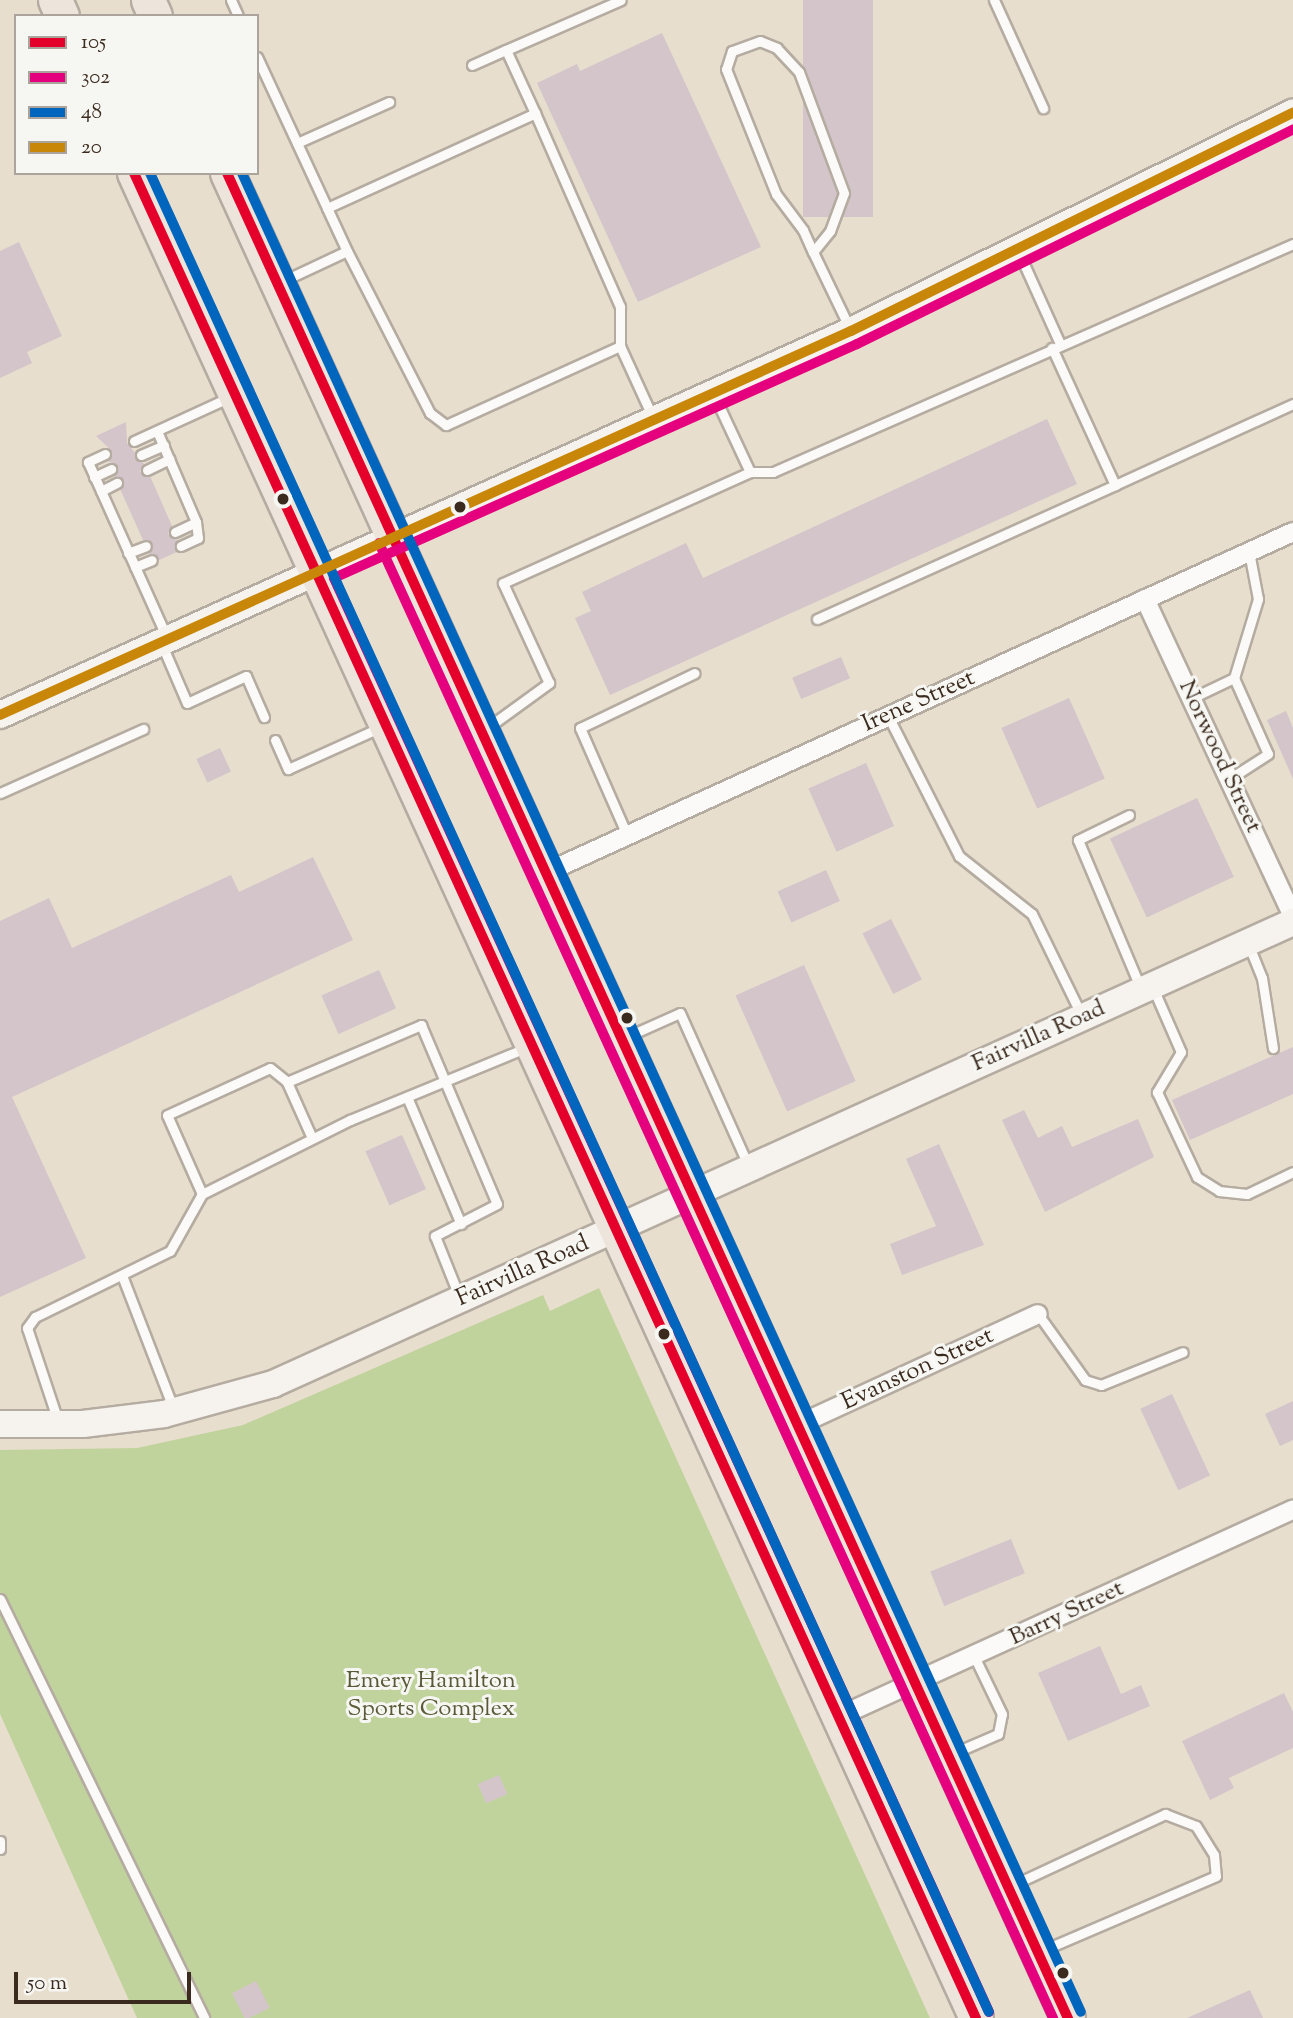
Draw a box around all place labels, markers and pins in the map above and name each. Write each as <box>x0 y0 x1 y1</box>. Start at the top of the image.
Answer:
unlabelled marker <box>276 492 290 506</box>
unlabelled marker <box>453 500 467 514</box>
unlabelled marker <box>620 1011 634 1025</box>
unlabelled marker <box>657 1327 671 1341</box>
unlabelled marker <box>1056 1966 1070 1980</box>

